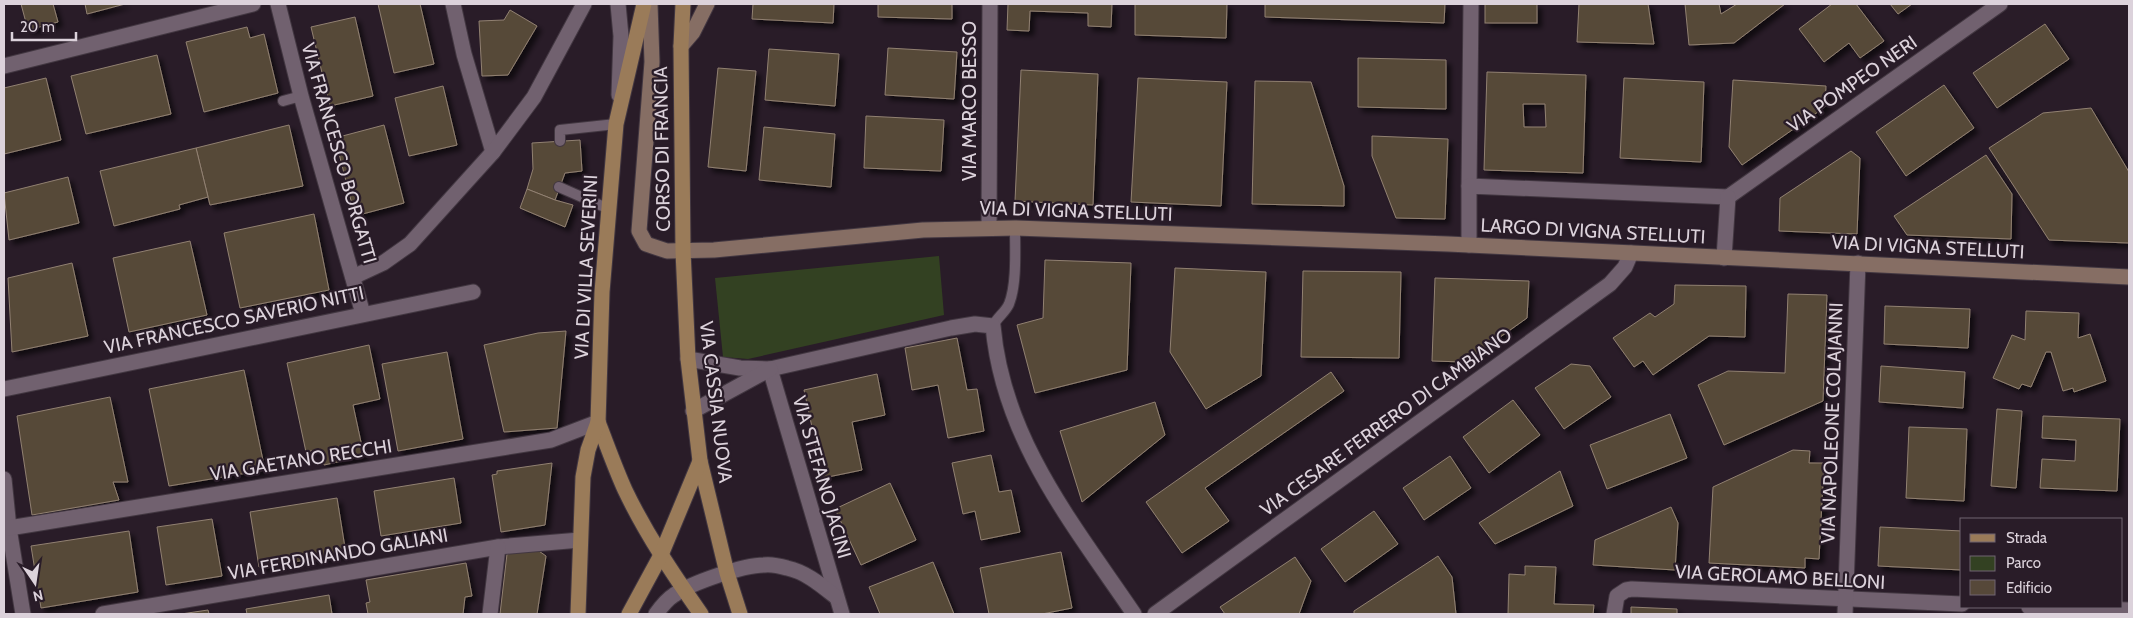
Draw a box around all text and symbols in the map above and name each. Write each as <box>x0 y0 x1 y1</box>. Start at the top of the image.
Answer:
scale bar <box>12 10 76 42</box>
text: 20 m <box>20 18 55 36</box>
street label: VIA MARCO BESSO <box>958 21 981 181</box>
street label: VIA POMPEO NERI <box>1783 31 1921 137</box>
street label: VIA FRANCESCO BORGATTI <box>296 40 382 266</box>
street label: CORSO DI FRANCIA <box>649 66 675 232</box>
street label: VIA DI VILLA SEVERINI <box>570 174 602 360</box>
street label: VIA DI VIGNA STELLUTI <box>979 196 1173 226</box>
street label: LARGO DI VIGNA STELLUTI <box>1480 214 1706 248</box>
street label: VIA DI VIGNA STELLUTI <box>1831 230 2025 264</box>
street label: VIA FRANCESCO SAVERIO NITTI <box>102 281 366 359</box>
street label: VIA NAPOLEONE COLAJANNI <box>1816 302 1848 544</box>
street label: VIA CASSIA NUOVA <box>695 320 737 484</box>
street label: VIA CESARE FERRERO DI CAMBIANO <box>1256 323 1516 521</box>
street label: VIA STEFANO JACINI <box>788 393 856 561</box>
street label: VIA GAETANO RECCHI <box>208 434 394 486</box>
legend <box>1960 518 2123 608</box>
street label: VIA FERDINANDO GALIANI <box>226 523 450 585</box>
text: Strada <box>2006 529 2048 547</box>
text: Parco <box>2006 554 2041 572</box>
north arrow <box>10 558 60 608</box>
street label: VIA GEROLAMO BELLONI <box>1674 560 1886 594</box>
text: Edificio <box>2006 579 2052 597</box>
text: N <box>31 586 45 606</box>

